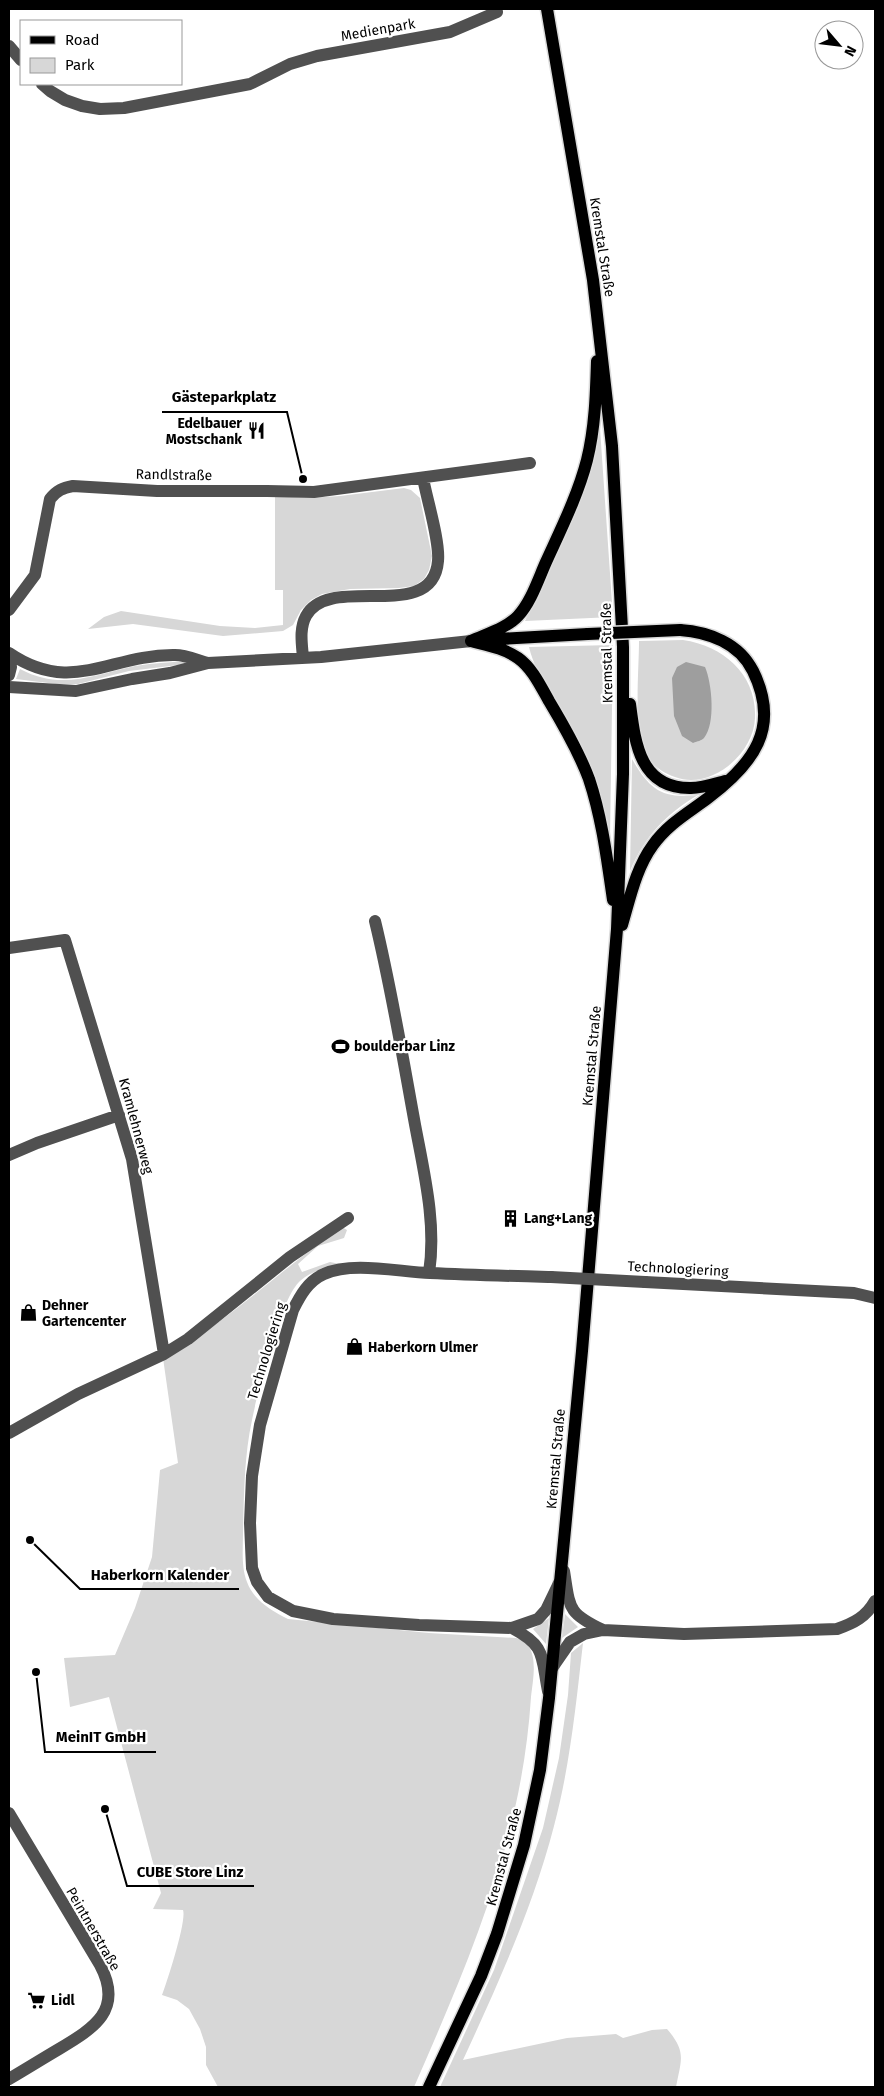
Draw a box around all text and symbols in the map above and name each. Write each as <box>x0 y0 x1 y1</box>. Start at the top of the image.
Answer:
street label: Medienpark <box>340 15 417 45</box>
legend <box>20 20 182 85</box>
north arrow <box>814 20 864 70</box>
text: Road <box>65 31 100 49</box>
text: N <box>840 43 860 59</box>
text: Park <box>65 56 95 74</box>
street label: Kremstal Straße <box>586 196 618 298</box>
callout: Gästeparkplatz <box>162 382 287 412</box>
text: Gästeparkplatz <box>172 388 276 406</box>
place label: Edelbauer Mostschank <box>166 415 242 448</box>
restaurant icon: Edelbauer Mostschank <box>246 421 266 441</box>
street label: Randlstraße <box>136 466 212 484</box>
street label: Kremstal Straße <box>598 602 616 704</box>
street label: Kremstal Straße <box>579 1005 605 1107</box>
sports icon: boulderbar Linz <box>330 1036 350 1056</box>
place label: boulderbar Linz <box>354 1038 455 1055</box>
street label: Kramlehnerweg <box>115 1076 157 1177</box>
building icon: Lang+Lang <box>500 1208 520 1228</box>
place label: Lang+Lang <box>524 1210 593 1227</box>
street label: Technologiering <box>627 1258 730 1280</box>
place label: Dehner Gartencenter <box>42 1297 126 1330</box>
street label: Technologiering <box>244 1299 290 1402</box>
shop icon: Dehner Gartencenter <box>18 1303 38 1323</box>
shop icon: Haberkorn Ulmer <box>344 1337 364 1357</box>
place label: Haberkorn Ulmer <box>368 1339 478 1356</box>
street label: Kremstal Straße <box>543 1408 569 1510</box>
callout: Haberkorn Kalender <box>80 1559 239 1589</box>
text: Haberkorn Kalender <box>91 1566 230 1584</box>
callout: MeinIT GmbH <box>45 1722 156 1752</box>
text: MeinIT GmbH <box>56 1728 146 1746</box>
street label: Kremstal Straße <box>483 1806 525 1908</box>
callout: CUBE Store Linz <box>127 1856 254 1886</box>
text: CUBE Store Linz <box>137 1863 243 1881</box>
street label: Peintnerstraße <box>62 1884 124 1974</box>
supermarket icon: Lidl <box>27 1990 47 2010</box>
place label: Lidl <box>51 1992 76 2009</box>

